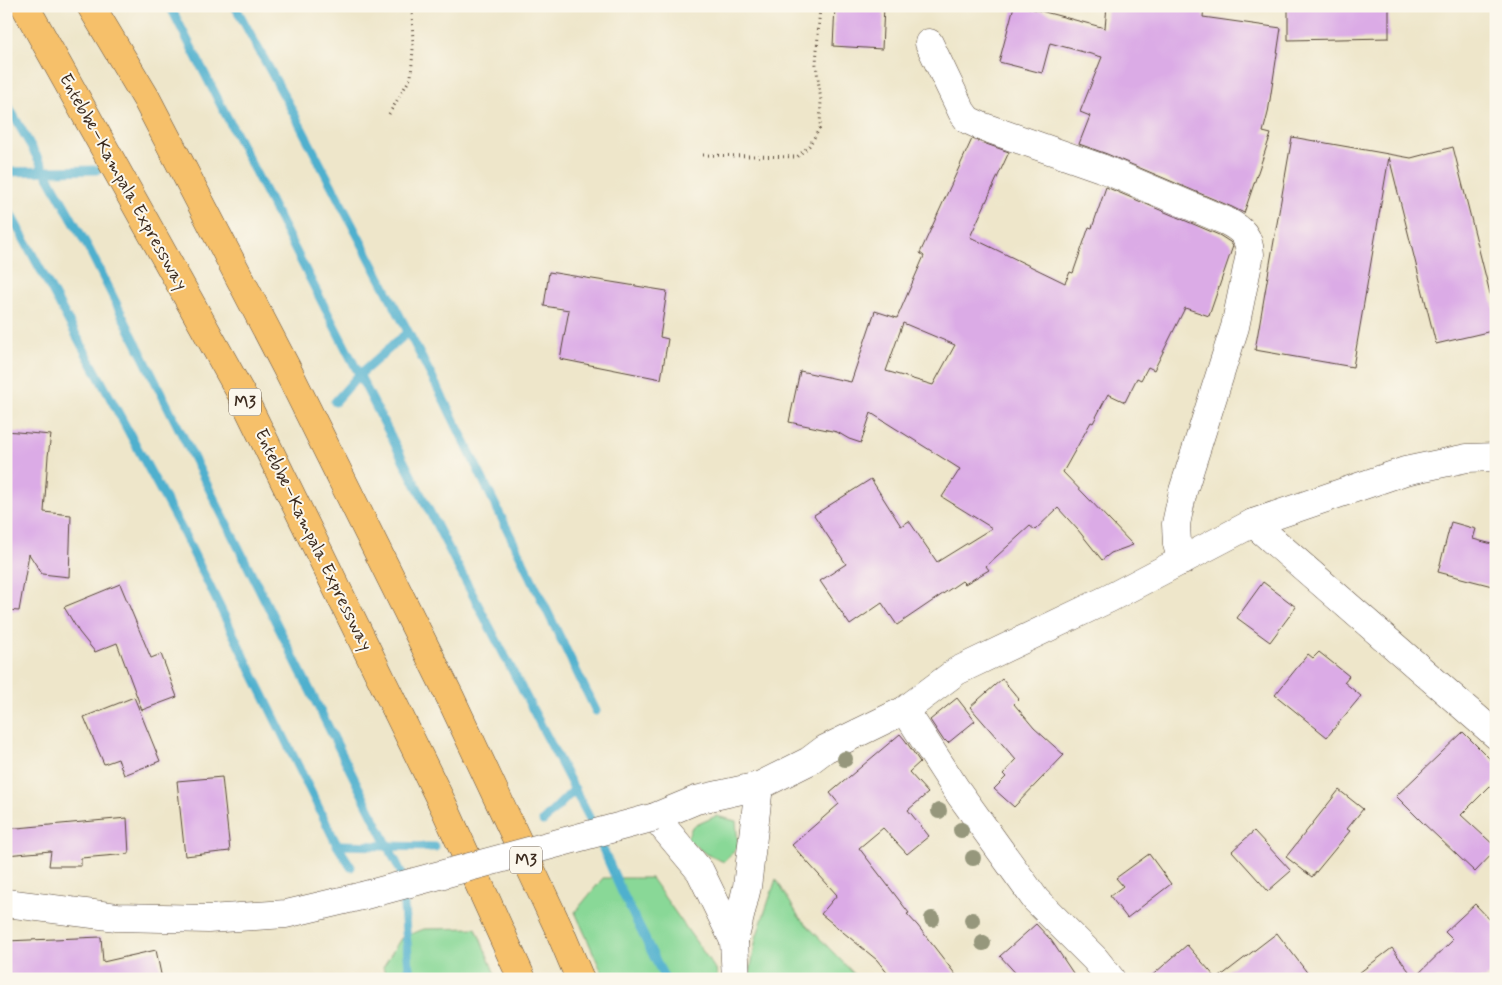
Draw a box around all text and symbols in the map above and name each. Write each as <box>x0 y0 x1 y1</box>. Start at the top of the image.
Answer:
street label: Entebbe–Kampala Expressway <box>53 69 193 295</box>
road number: M3 <box>229 388 261 416</box>
street label: Entebbe–Kampala Expressway <box>249 425 377 655</box>
road number: M3 <box>510 846 542 874</box>

